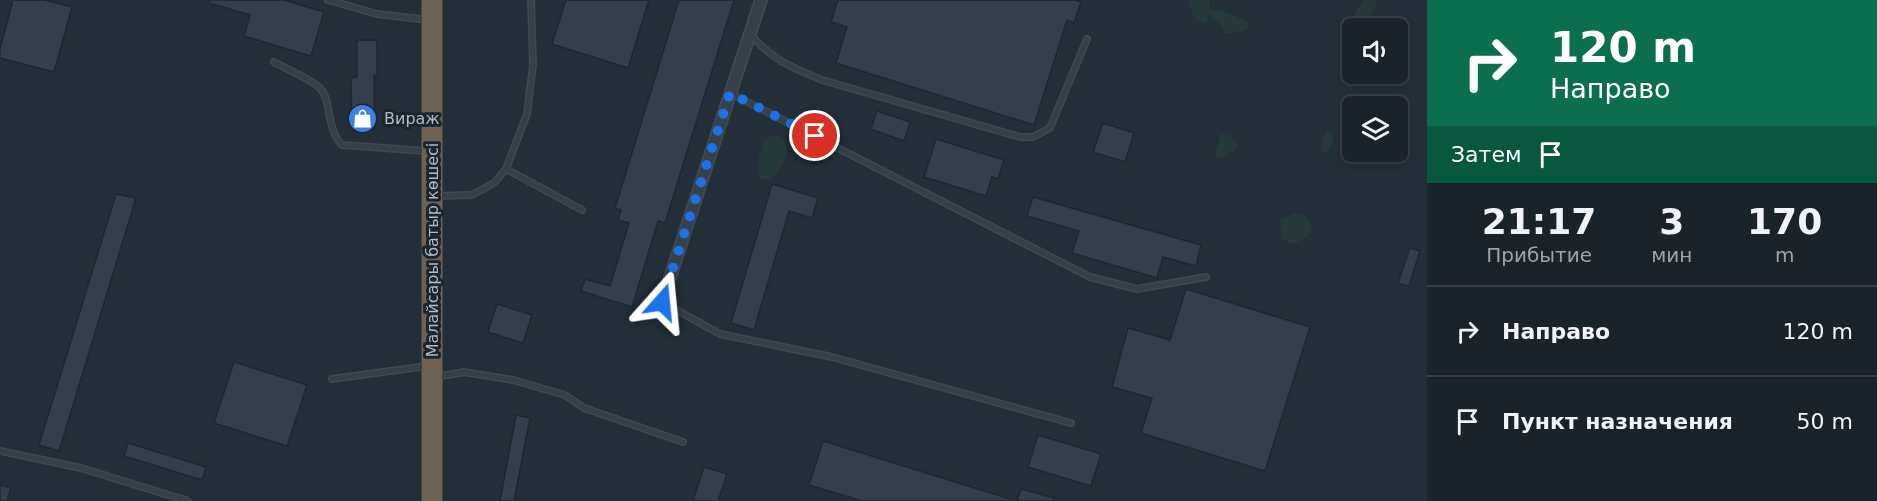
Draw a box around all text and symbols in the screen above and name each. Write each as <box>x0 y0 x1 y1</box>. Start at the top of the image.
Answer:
map controls <box>1342 18 1408 162</box>
button: sound <box>1342 18 1408 84</box>
text: 120 m <box>1550 23 1696 72</box>
icon: right <box>1451 24 1529 102</box>
text: Направо <box>1550 73 1671 104</box>
button: layers <box>1342 96 1408 162</box>
shop icon: Вираж <box>347 102 379 134</box>
place label: Вираж <box>384 109 440 128</box>
pin <box>789 110 840 161</box>
icon: arrive <box>798 119 831 152</box>
icon: arrive <box>1534 138 1567 171</box>
text: Затем <box>1451 142 1522 167</box>
street label: Малайсары батыр көшесі <box>423 143 442 357</box>
text: 21:17 <box>1482 201 1596 242</box>
text: 3 <box>1659 201 1684 242</box>
text: 170 <box>1747 201 1822 242</box>
text: Прибытие <box>1486 243 1592 267</box>
text: мин <box>1651 243 1692 267</box>
text: m <box>1775 243 1794 267</box>
position arrow <box>630 270 694 334</box>
icon: right <box>1451 315 1484 348</box>
text: Направо <box>1502 319 1610 344</box>
text: 120 m <box>1783 319 1853 344</box>
icon: arrive <box>1451 405 1484 438</box>
text: Пункт назначения <box>1502 409 1733 434</box>
text: 50 m <box>1797 409 1853 434</box>

